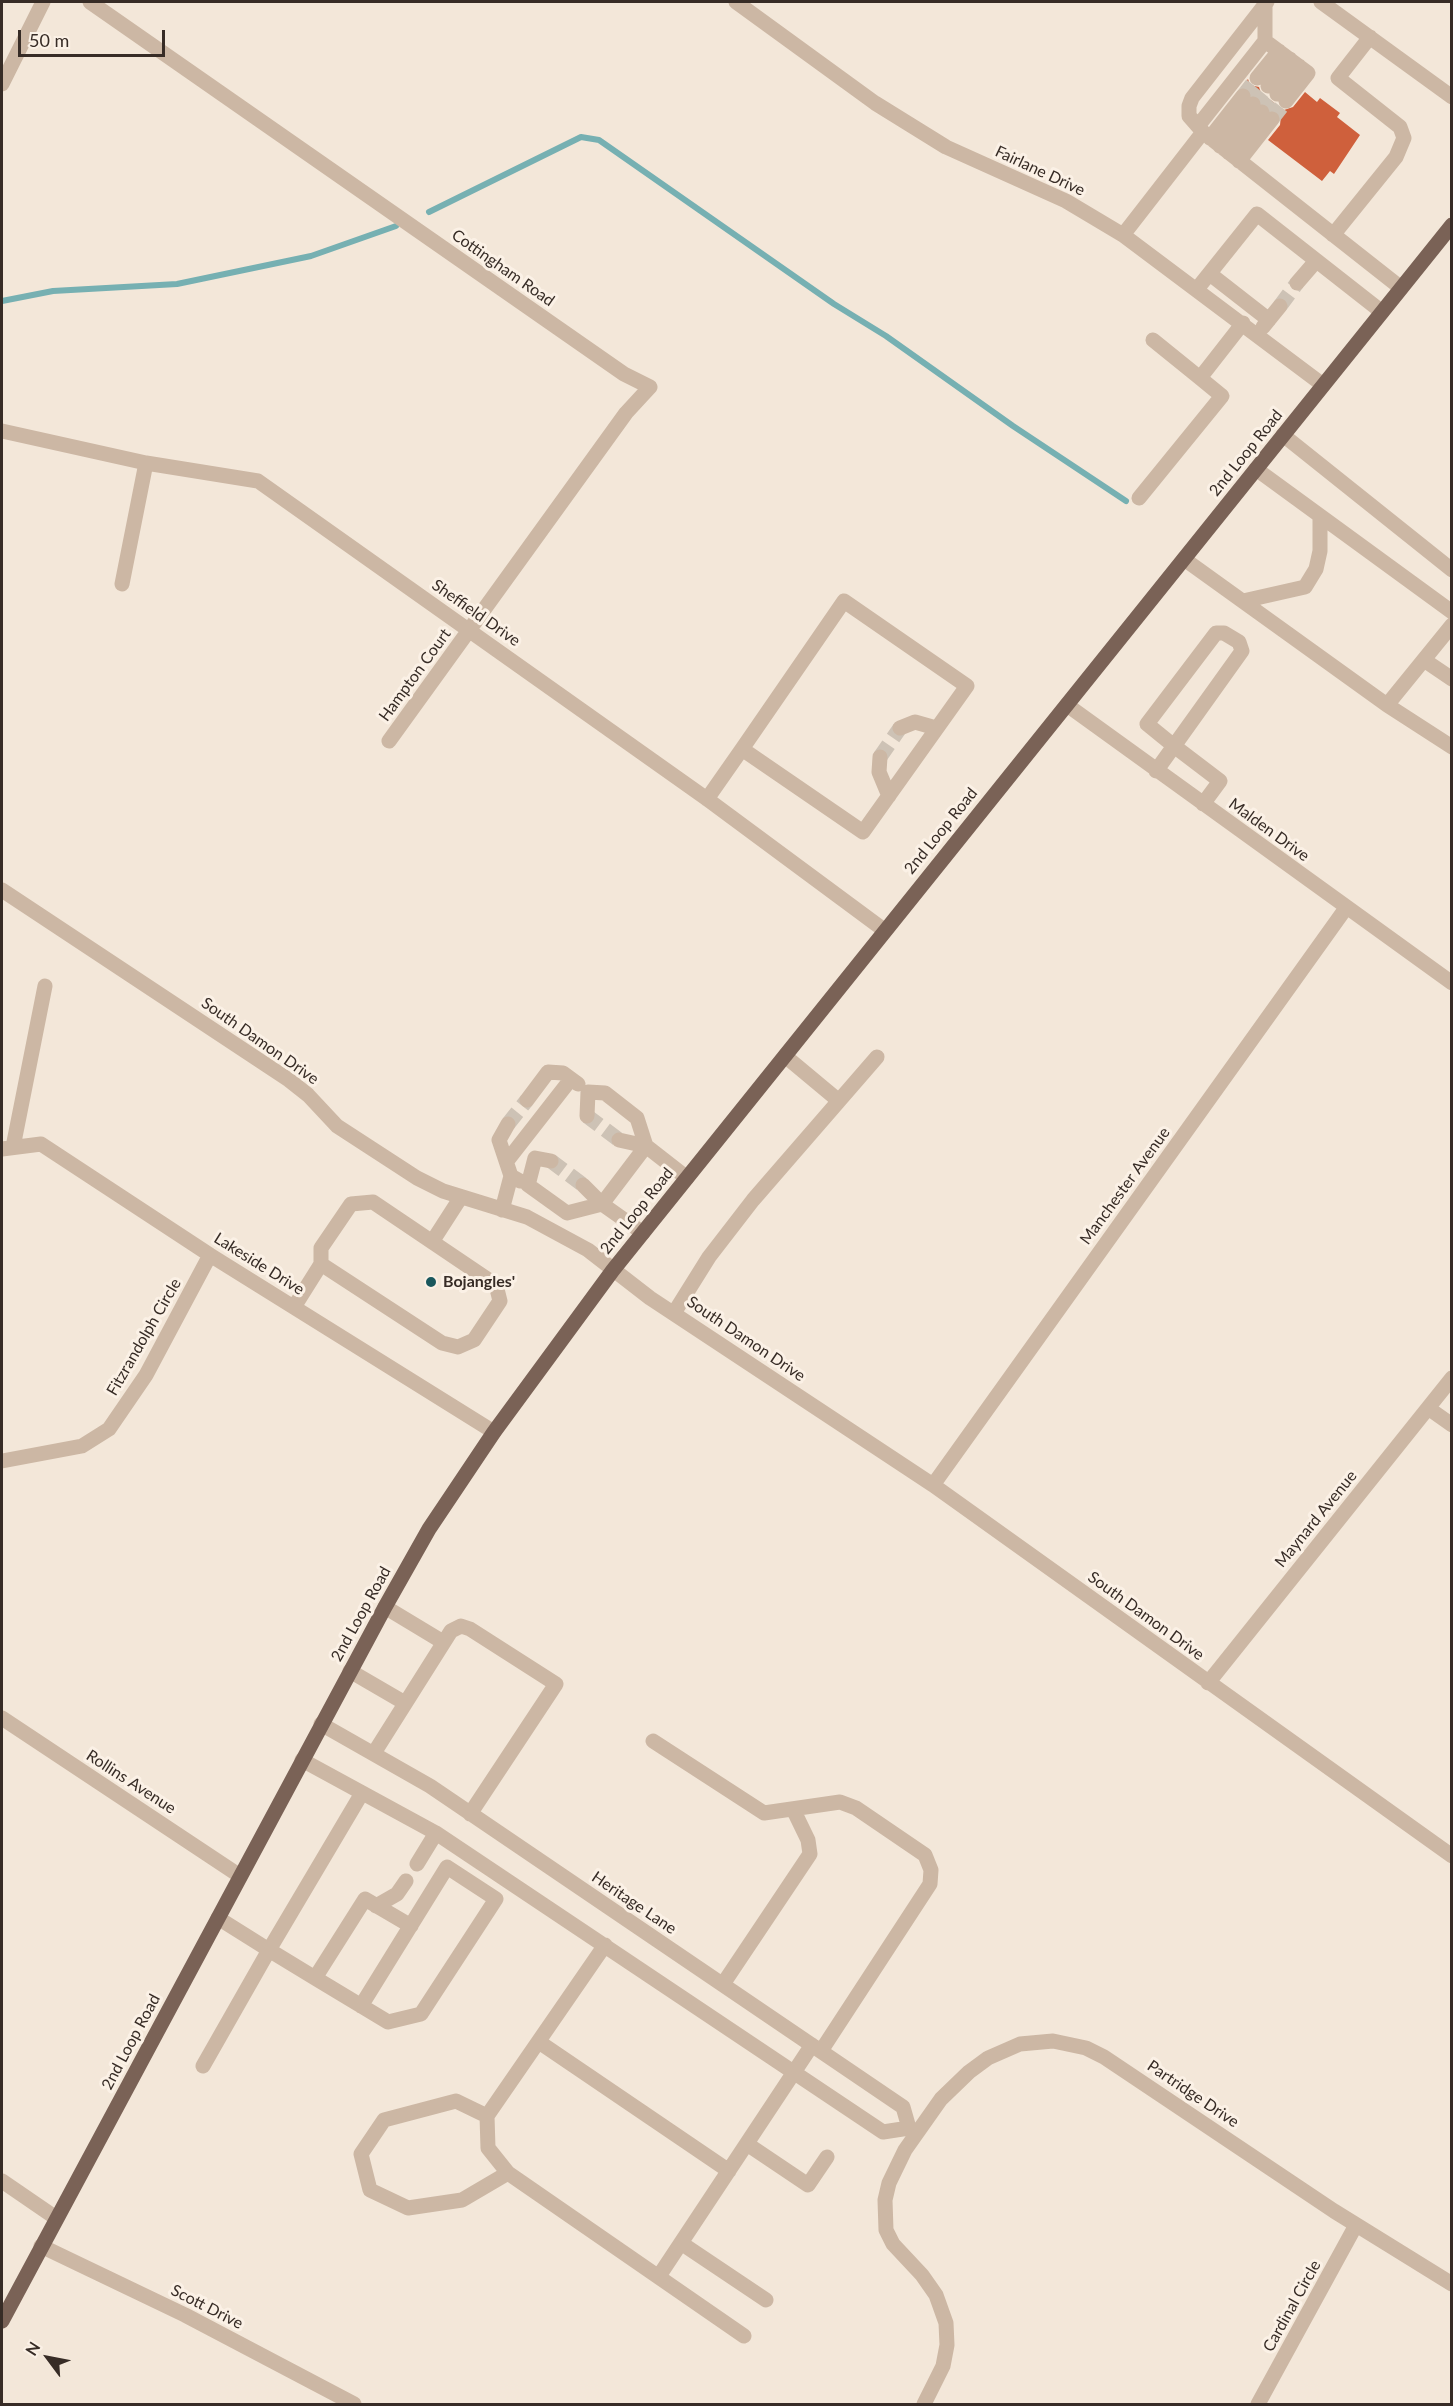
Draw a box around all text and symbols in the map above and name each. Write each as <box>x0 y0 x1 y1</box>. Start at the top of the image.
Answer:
scale bar <box>21 18 168 56</box>
text: 50 m <box>29 29 69 51</box>
street label: Fairlane Drive <box>992 142 1088 200</box>
street label: Cottingham Road <box>448 225 558 311</box>
street label: 2nd Loop Road <box>1205 406 1287 500</box>
street label: Sheffield Drive <box>428 575 524 651</box>
street label: Hampton Court <box>375 625 455 725</box>
street label: 2nd Loop Road <box>900 784 982 878</box>
street label: Malden Drive <box>1225 794 1313 866</box>
street label: South Damon Drive <box>198 993 322 1089</box>
street label: Manchester Avenue <box>1076 1124 1174 1248</box>
street label: 2nd Loop Road <box>596 1164 678 1258</box>
street label: Lakeside Drive <box>210 1229 308 1299</box>
place label: Bojangles' <box>443 1272 515 1292</box>
street label: Fitzrandolph Circle <box>103 1275 185 1399</box>
marker: Bojangles' <box>424 1275 438 1289</box>
street label: South Damon Drive <box>683 1292 809 1386</box>
street label: Maynard Avenue <box>1271 1467 1361 1571</box>
street label: 2nd Loop Road <box>327 1563 395 1665</box>
street label: South Damon Drive <box>1084 1567 1208 1665</box>
street label: Rollins Avenue <box>83 1746 179 1818</box>
street label: Heritage Lane <box>588 1868 680 1938</box>
street label: 2nd Loop Road <box>98 1991 164 2093</box>
street label: Partridge Drive <box>1144 2056 1242 2132</box>
street label: Cardinal Circle <box>1259 2257 1325 2355</box>
street label: Scott Drive <box>168 2281 246 2333</box>
north arrow <box>18 2328 78 2388</box>
text: N <box>21 2338 44 2358</box>

